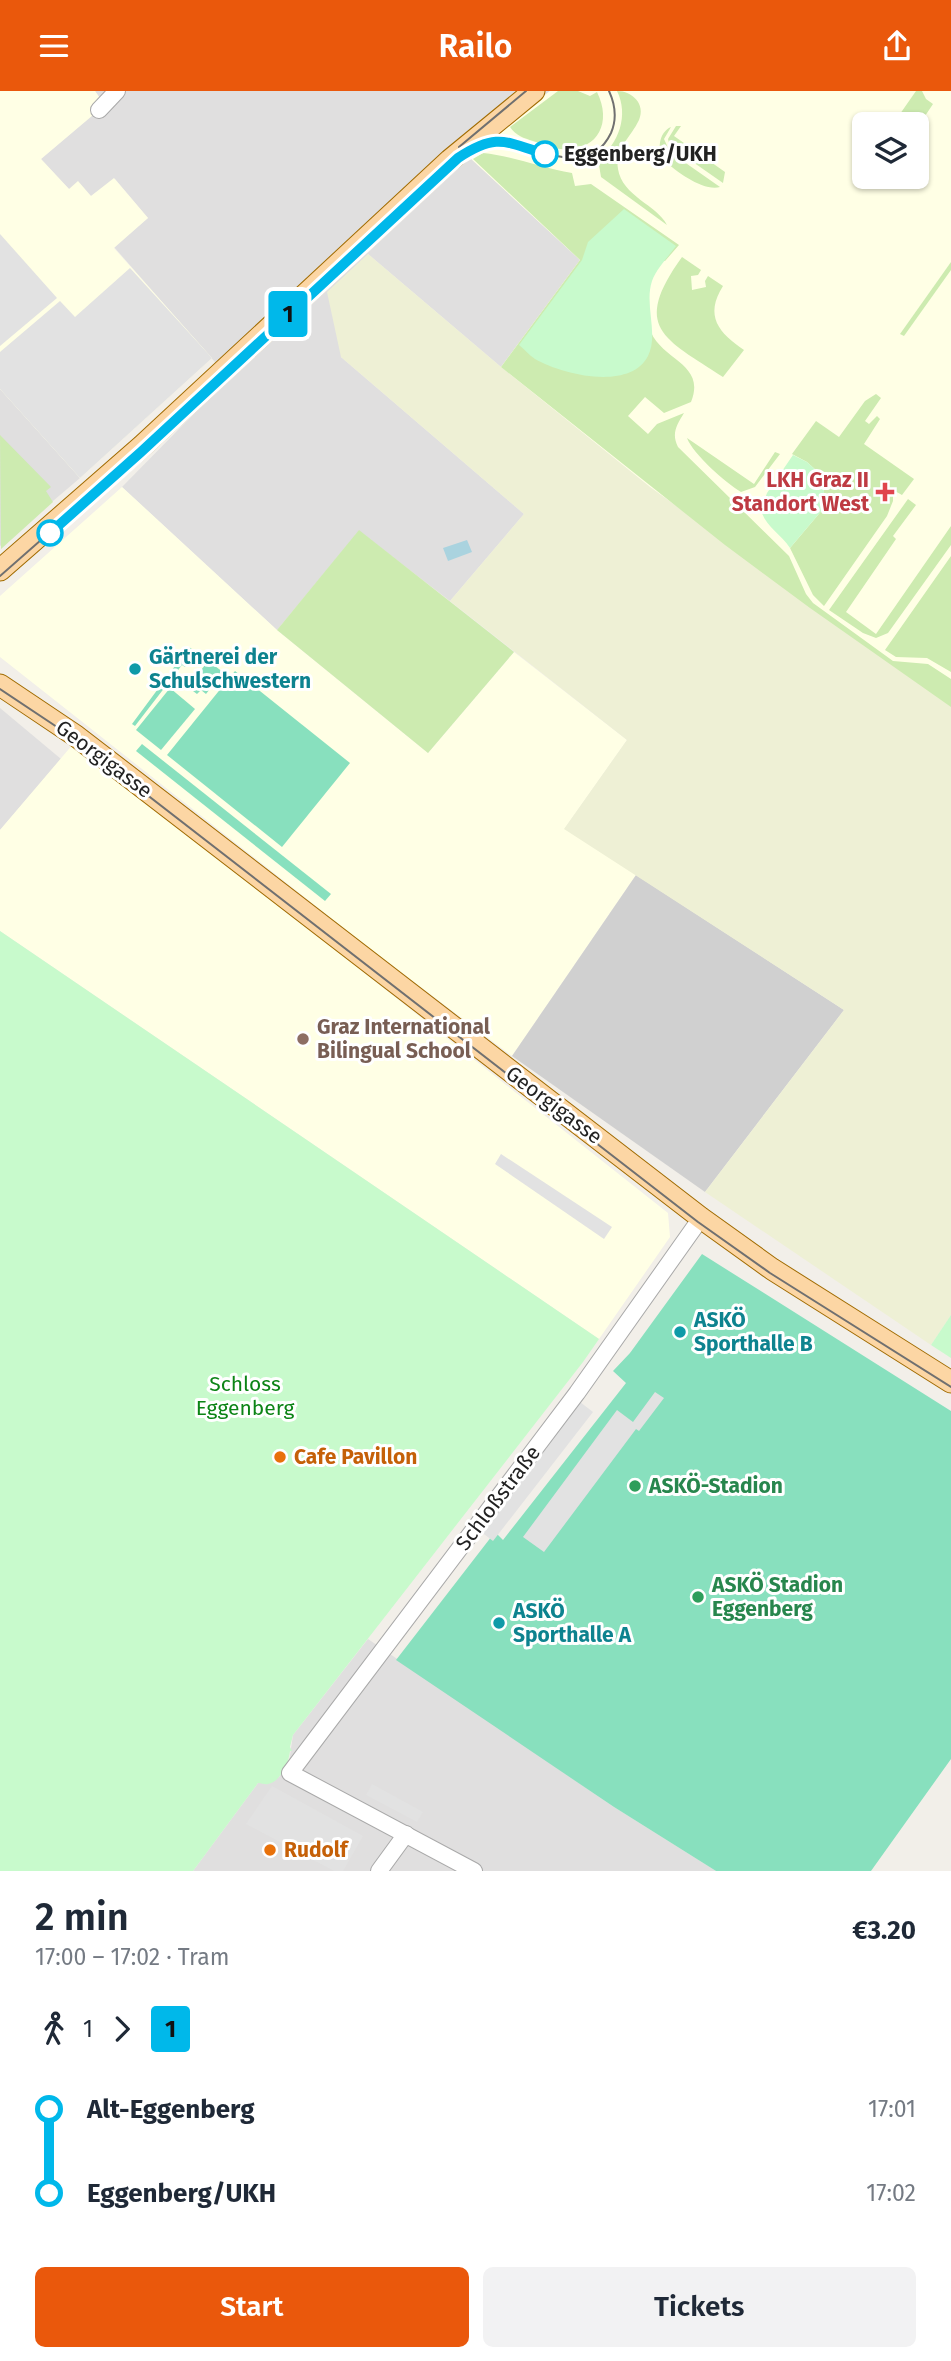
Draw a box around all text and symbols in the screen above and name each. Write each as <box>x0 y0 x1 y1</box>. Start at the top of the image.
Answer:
icon: menu <box>35 27 73 65</box>
text: Railo <box>439 27 512 65</box>
icon: share <box>878 27 916 65</box>
map controls <box>852 112 929 189</box>
button: layers <box>852 112 929 189</box>
marker: Eggenberg/UKH <box>532 141 558 167</box>
place label: Eggenberg/UKH <box>564 141 717 167</box>
line badge: 1 <box>265 291 311 337</box>
text: 1 <box>282 300 294 328</box>
place label: LKH Graz II Standort West <box>732 467 870 517</box>
marker: LKH Graz II Standort West <box>875 482 895 502</box>
unlabelled marker <box>37 520 63 546</box>
place label: Gärtnerei der Schulschwestern <box>149 644 311 694</box>
marker: Gärtnerei der Schulschwestern <box>127 661 143 677</box>
street label: Georgigasse <box>51 714 157 804</box>
place label: Graz International Bilingual School <box>317 1014 491 1064</box>
marker: Graz International Bilingual School <box>295 1031 311 1047</box>
street label: Georgigasse <box>501 1060 607 1150</box>
place label: ASKÖ Sporthalle B <box>693 1306 813 1357</box>
marker: ASKÖ Sporthalle B <box>672 1324 688 1340</box>
park label: Schloss Eggenberg <box>196 1371 294 1421</box>
street label: Schloßstraße <box>450 1440 546 1556</box>
place label: Cafe Pavillon <box>294 1444 417 1470</box>
marker: Cafe Pavillon <box>272 1449 288 1465</box>
place label: ASKÖ-Stadion <box>648 1472 783 1499</box>
marker: ASKÖ-Stadion <box>627 1478 643 1494</box>
place label: ASKÖ Stadion Eggenberg <box>711 1571 843 1622</box>
marker: ASKÖ Stadion Eggenberg <box>690 1589 706 1605</box>
place label: ASKÖ Sporthalle A <box>512 1597 632 1648</box>
marker: ASKÖ Sporthalle A <box>491 1615 507 1631</box>
place label: Rudolf <box>284 1837 350 1863</box>
marker: Rudolf <box>262 1842 278 1858</box>
text: 2 min <box>35 1894 129 1940</box>
text: €3.20 <box>852 1915 916 1946</box>
text: 17:00 – 17:02 · Tram <box>35 1943 229 1971</box>
icon: walk <box>35 2010 73 2048</box>
icon: forward <box>103 2010 141 2048</box>
text: 1 <box>83 2015 93 2043</box>
text: 1 <box>165 2015 176 2043</box>
text: Alt-Eggenberg <box>87 2094 255 2125</box>
text: 17:01 <box>868 2095 916 2123</box>
text: Eggenberg/UKH <box>87 2178 276 2209</box>
text: 17:02 <box>866 2179 916 2207</box>
button: Start <box>35 2267 469 2347</box>
button: Tickets <box>483 2267 916 2347</box>

